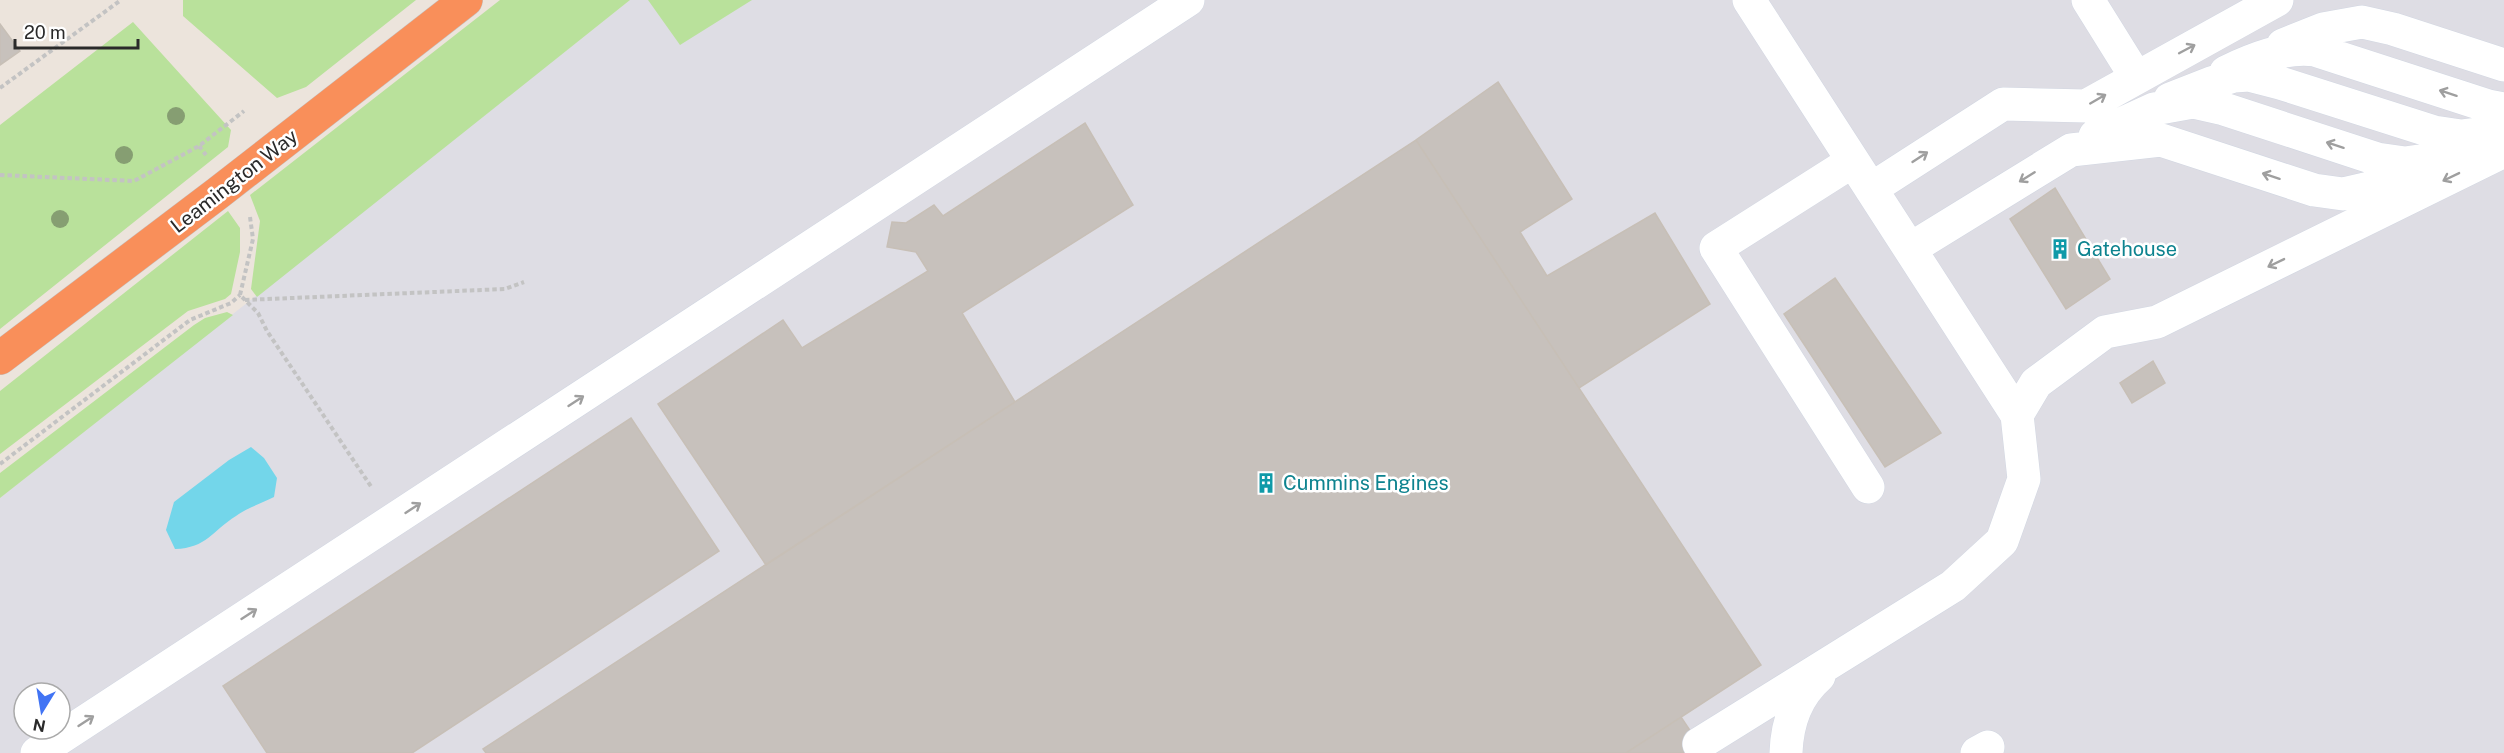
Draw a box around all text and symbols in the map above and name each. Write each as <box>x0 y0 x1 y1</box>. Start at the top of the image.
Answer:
scale bar <box>15 12 138 50</box>
text: 20 m <box>24 22 66 43</box>
one-way arrow <box>2178 43 2195 55</box>
one-way arrow <box>2439 87 2458 98</box>
one-way arrow <box>2089 93 2106 105</box>
street label: Leamington Way <box>166 124 302 238</box>
one-way arrow <box>2326 139 2345 150</box>
one-way arrow <box>1912 151 1928 163</box>
one-way arrow <box>2262 170 2281 181</box>
one-way arrow <box>2019 172 2036 184</box>
one-way arrow <box>2443 172 2461 184</box>
building icon: Gatehouse <box>2048 237 2072 261</box>
place label: Gatehouse <box>2077 237 2177 261</box>
one-way arrow <box>2268 258 2286 270</box>
one-way arrow <box>567 394 584 407</box>
building icon: Cummins Engines <box>1254 471 1278 495</box>
place label: Cummins Engines <box>1283 471 1449 495</box>
one-way arrow <box>404 501 421 514</box>
one-way arrow <box>241 608 258 621</box>
north arrow <box>12 681 72 741</box>
text: N <box>31 715 47 736</box>
one-way arrow <box>77 715 94 727</box>

